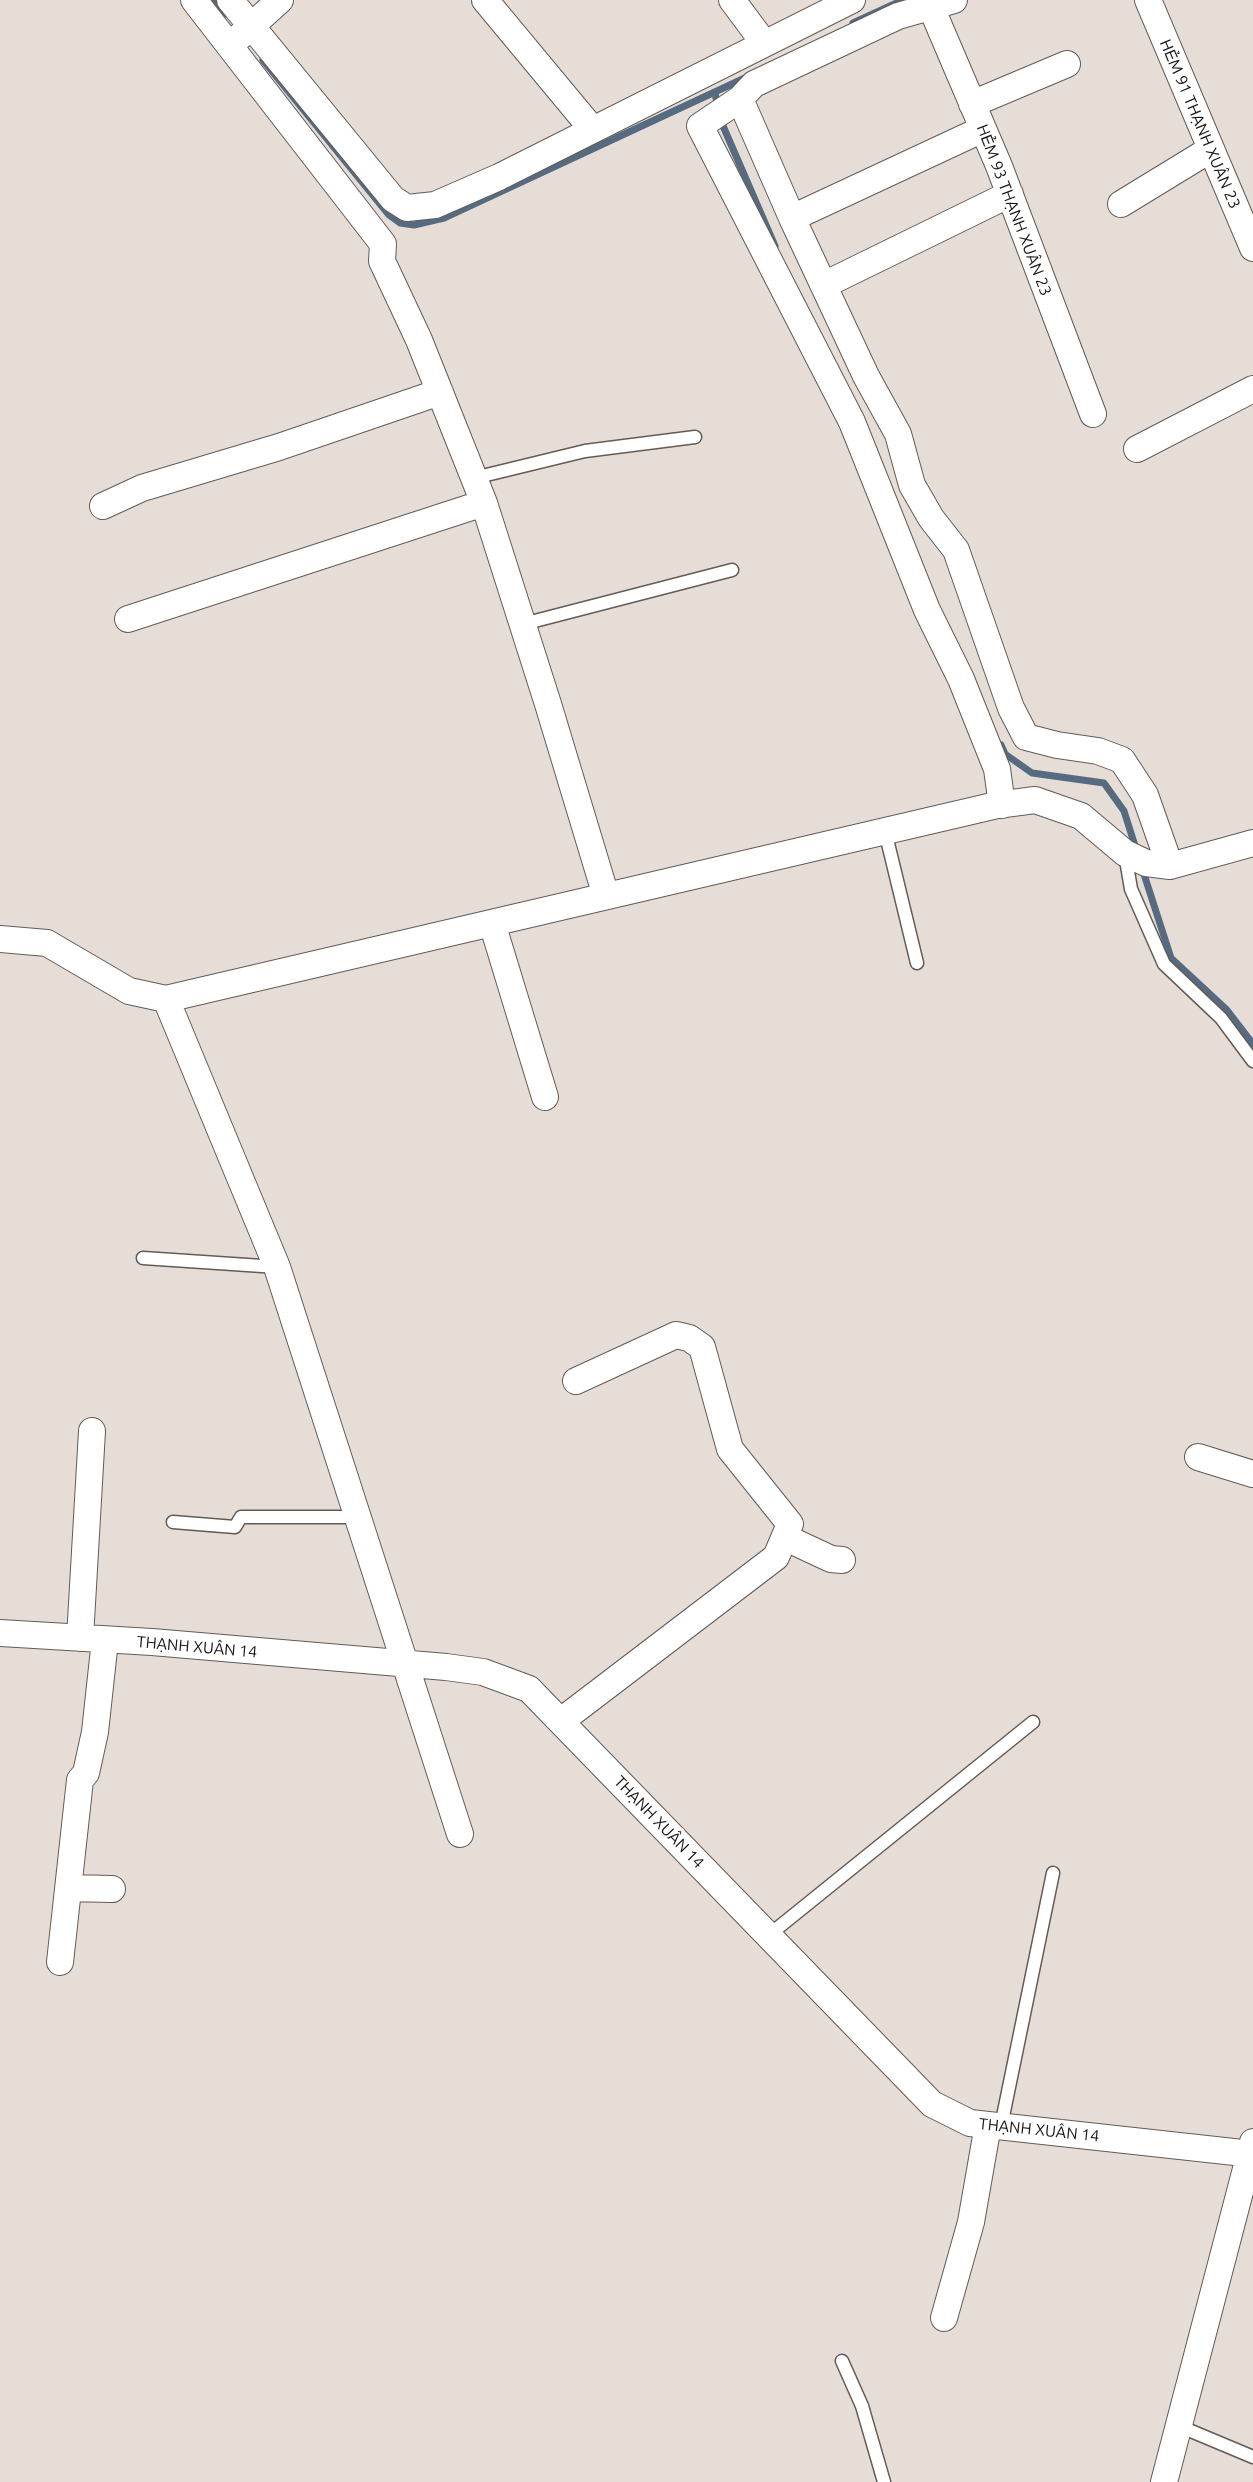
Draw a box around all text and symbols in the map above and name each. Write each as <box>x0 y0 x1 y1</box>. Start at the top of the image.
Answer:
street label: HẺM 91 THẠNH XUÂN 23 <box>1156 36 1244 212</box>
street label: HẺM 93 THẠNH XUÂN 23 <box>972 122 1056 298</box>
street label: THẠNH XUÂN 14 <box>136 1632 258 1662</box>
street label: THẠNH XUÂN 14 <box>610 1772 708 1872</box>
street label: THẠNH XUÂN 14 <box>978 2114 1100 2146</box>

